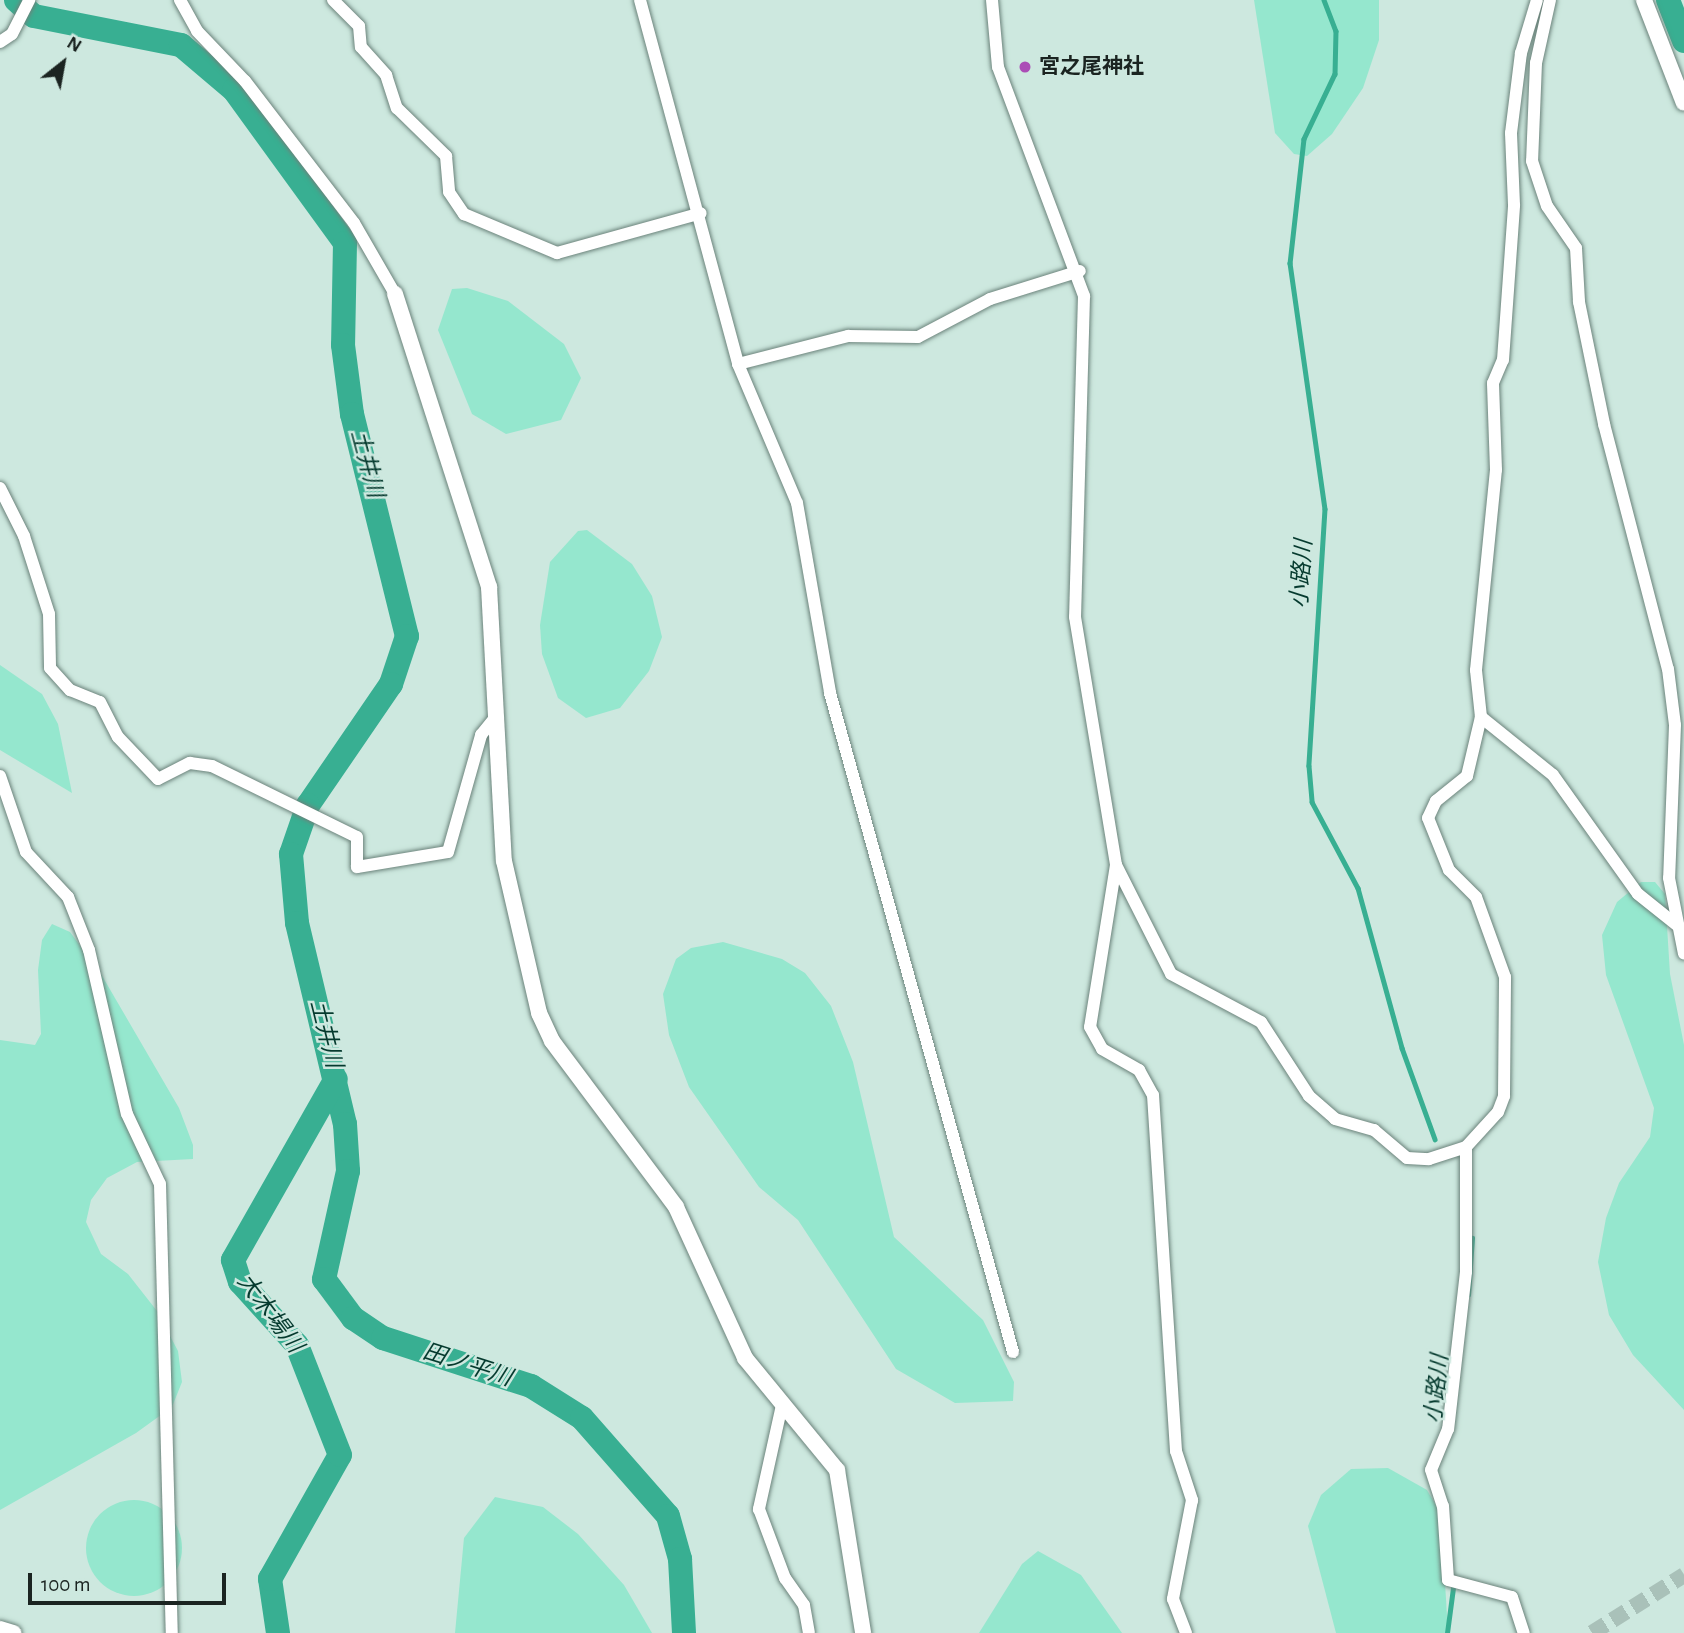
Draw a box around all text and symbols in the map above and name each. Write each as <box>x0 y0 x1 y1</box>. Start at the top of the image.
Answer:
north arrow <box>28 28 98 98</box>
text: N <box>64 33 85 56</box>
place label: 宮之尾神社 <box>1039 54 1144 80</box>
marker: 宮之尾神社 <box>1017 59 1033 75</box>
water label: 土井川 <box>344 427 388 501</box>
water label: 小路川 <box>1287 539 1319 609</box>
water label: 土井川 <box>303 997 347 1071</box>
water label: 大木場川 <box>230 1269 308 1359</box>
water label: 田ノ平川 <box>419 1339 515 1393</box>
water label: 小路川 <box>1421 1353 1455 1425</box>
scale bar <box>32 1560 229 1604</box>
text: 100 m <box>41 1574 91 1595</box>

